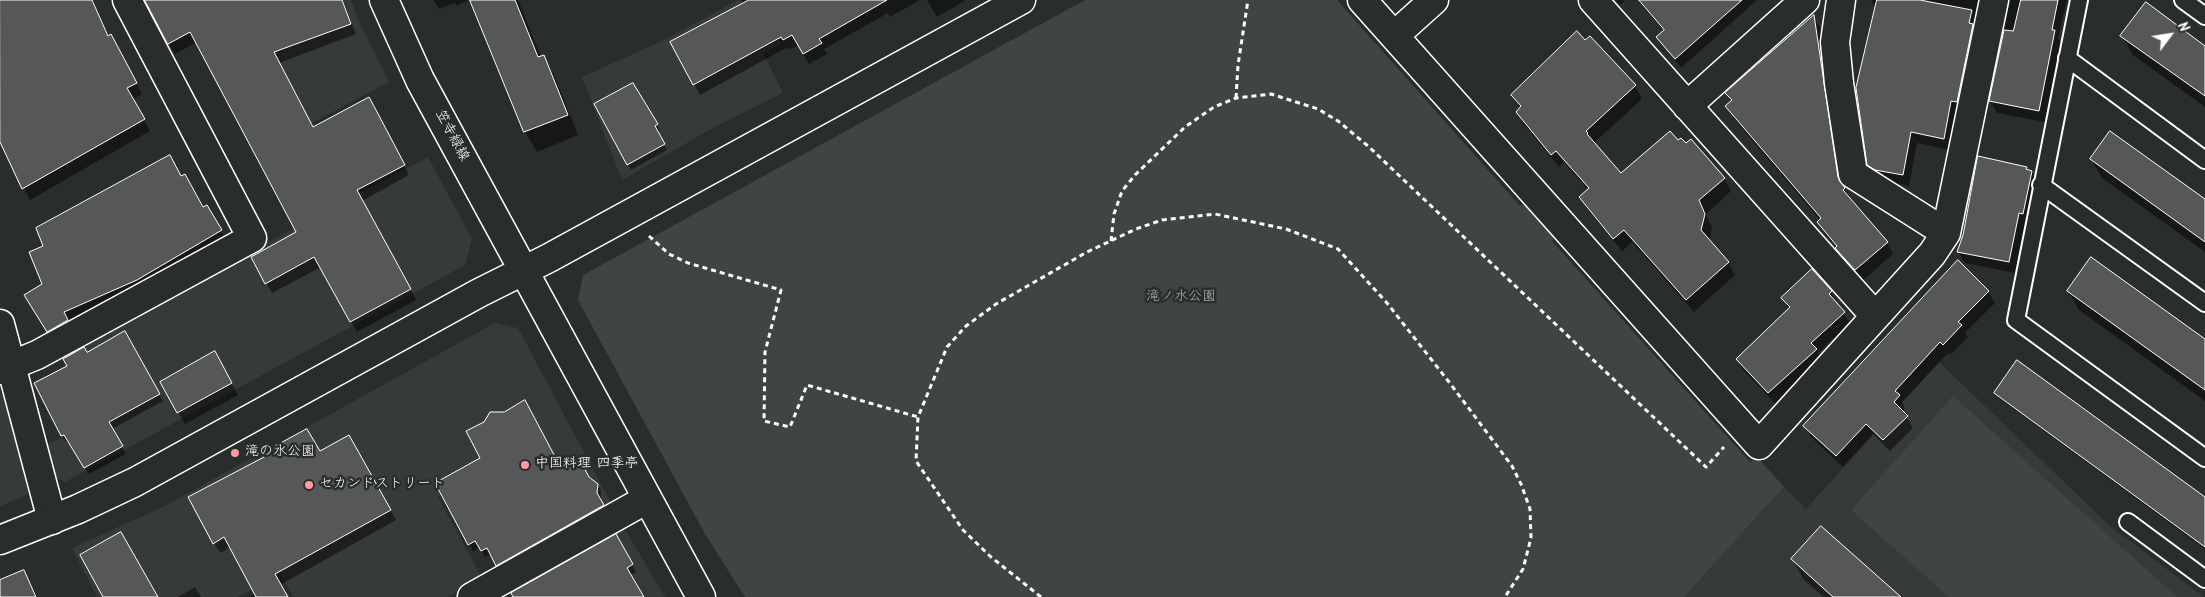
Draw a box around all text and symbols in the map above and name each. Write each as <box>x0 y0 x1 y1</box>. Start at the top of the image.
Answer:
north arrow <box>2145 10 2195 60</box>
text: N <box>2171 18 2195 37</box>
street label: 笠寺緑線 <box>430 107 472 165</box>
park label: 滝ノ水公園 <box>1146 290 1216 306</box>
place label: 滝の水公園 <box>245 445 315 461</box>
marker: 滝の水公園 <box>229 447 241 459</box>
place label: 中国料理 四季亭 <box>535 457 639 473</box>
marker: 中国料理 四季亭 <box>519 459 531 471</box>
place label: セカンドストリート <box>319 477 445 493</box>
marker: セカンドストリート <box>303 479 315 491</box>

